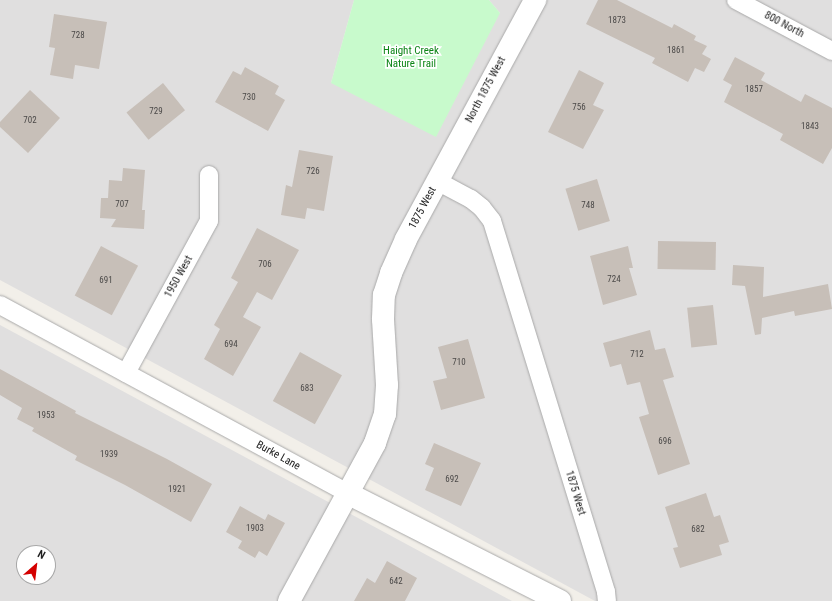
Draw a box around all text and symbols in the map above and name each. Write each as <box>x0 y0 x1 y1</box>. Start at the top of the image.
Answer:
street label: 800 North <box>762 9 806 41</box>
house number: 1873 <box>608 15 626 25</box>
house number: 728 <box>71 30 85 40</box>
park label: Haight Creek Nature Trail <box>383 45 439 71</box>
house number: 1861 <box>667 45 685 55</box>
street label: North 1875 West <box>463 55 509 125</box>
house number: 1857 <box>745 84 763 94</box>
house number: 730 <box>242 92 256 102</box>
house number: 756 <box>572 102 586 112</box>
house number: 729 <box>149 106 163 116</box>
house number: 702 <box>23 115 37 125</box>
house number: 1843 <box>801 121 819 131</box>
house number: 726 <box>306 166 320 176</box>
street label: 1875 West <box>406 185 440 231</box>
house number: 707 <box>115 199 129 209</box>
house number: 748 <box>581 200 595 210</box>
street label: 1950 West <box>162 254 196 300</box>
house number: 706 <box>258 259 272 269</box>
house number: 724 <box>607 274 621 284</box>
house number: 691 <box>99 275 113 285</box>
house number: 694 <box>224 339 238 349</box>
house number: 712 <box>630 349 644 359</box>
house number: 710 <box>452 357 466 367</box>
house number: 683 <box>300 383 314 393</box>
house number: 1953 <box>37 410 55 420</box>
house number: 696 <box>658 436 672 446</box>
street label: Burke Lane <box>254 439 302 473</box>
house number: 1939 <box>100 449 118 459</box>
street label: 1875 West <box>562 469 588 517</box>
house number: 692 <box>445 474 459 484</box>
house number: 1921 <box>168 484 186 494</box>
house number: 1903 <box>246 523 264 533</box>
house number: 682 <box>691 524 705 534</box>
north arrow <box>16 545 56 585</box>
text: N <box>35 548 47 562</box>
house number: 642 <box>389 576 403 586</box>

